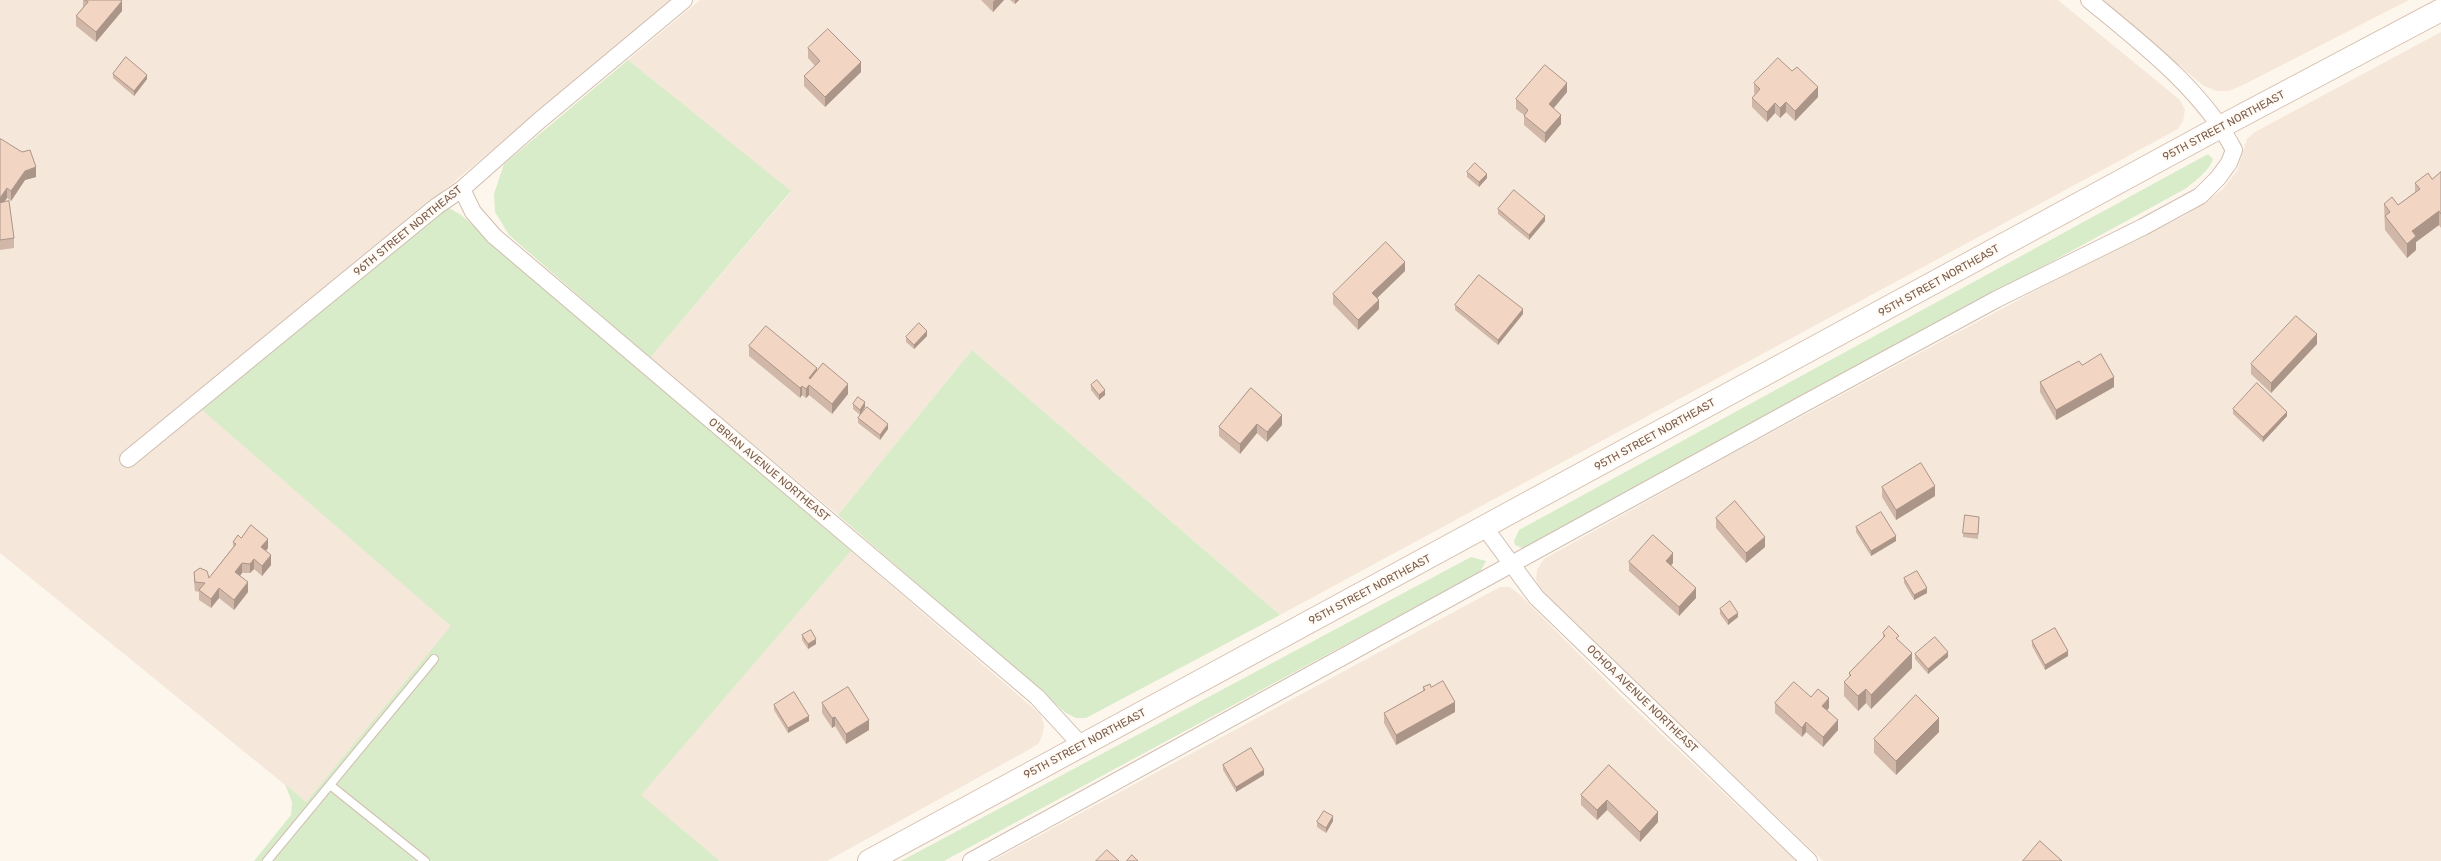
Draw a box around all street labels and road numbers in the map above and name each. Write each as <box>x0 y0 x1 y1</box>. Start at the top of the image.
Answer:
street label: 95TH STREET NORTHEAST <box>2161 88 2287 164</box>
street label: 96TH STREET NORTHEAST <box>351 183 465 279</box>
street label: 95TH STREET NORTHEAST <box>1876 242 2002 320</box>
street label: 95TH STREET NORTHEAST <box>1592 396 1718 474</box>
street label: O'BRIAN AVENUE NORTHEAST <box>706 415 832 525</box>
street label: 95TH STREET NORTHEAST <box>1307 552 1433 628</box>
street label: OCHOA AVENUE NORTHEAST <box>1584 643 1700 755</box>
street label: 95TH STREET NORTHEAST <box>1022 706 1148 782</box>

